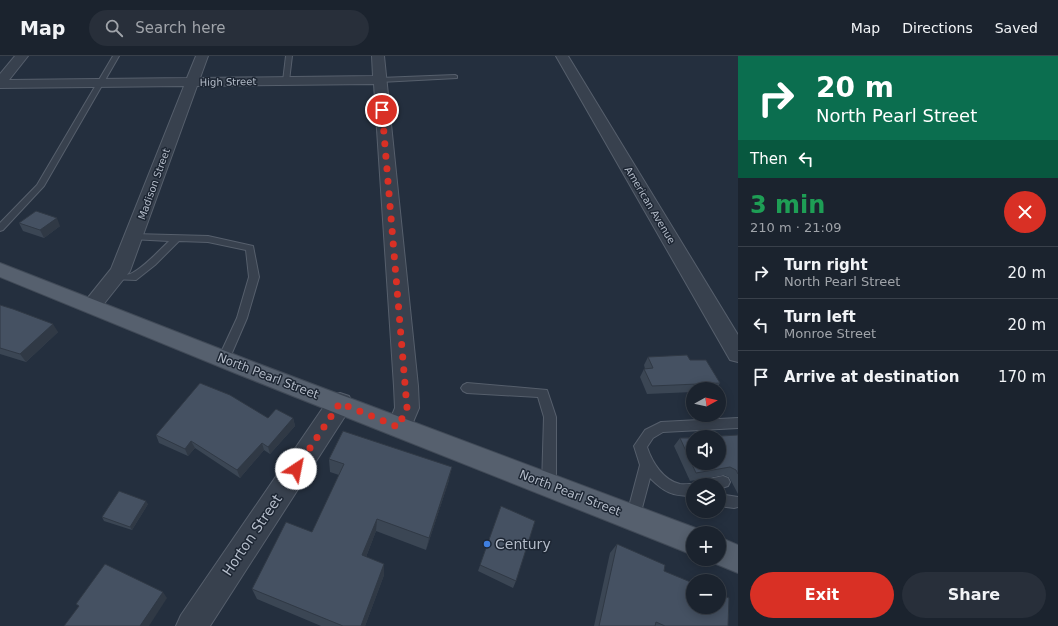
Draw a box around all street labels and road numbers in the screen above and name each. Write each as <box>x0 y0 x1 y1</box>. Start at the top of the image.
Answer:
street label: High Street <box>200 76 256 88</box>
street label: Madison Street <box>136 147 172 221</box>
street label: American Avenue <box>623 164 677 246</box>
street label: North Pearl Street <box>215 350 321 402</box>
street label: North Pearl Street <box>517 467 623 519</box>
street label: Horton Street <box>219 491 285 579</box>

